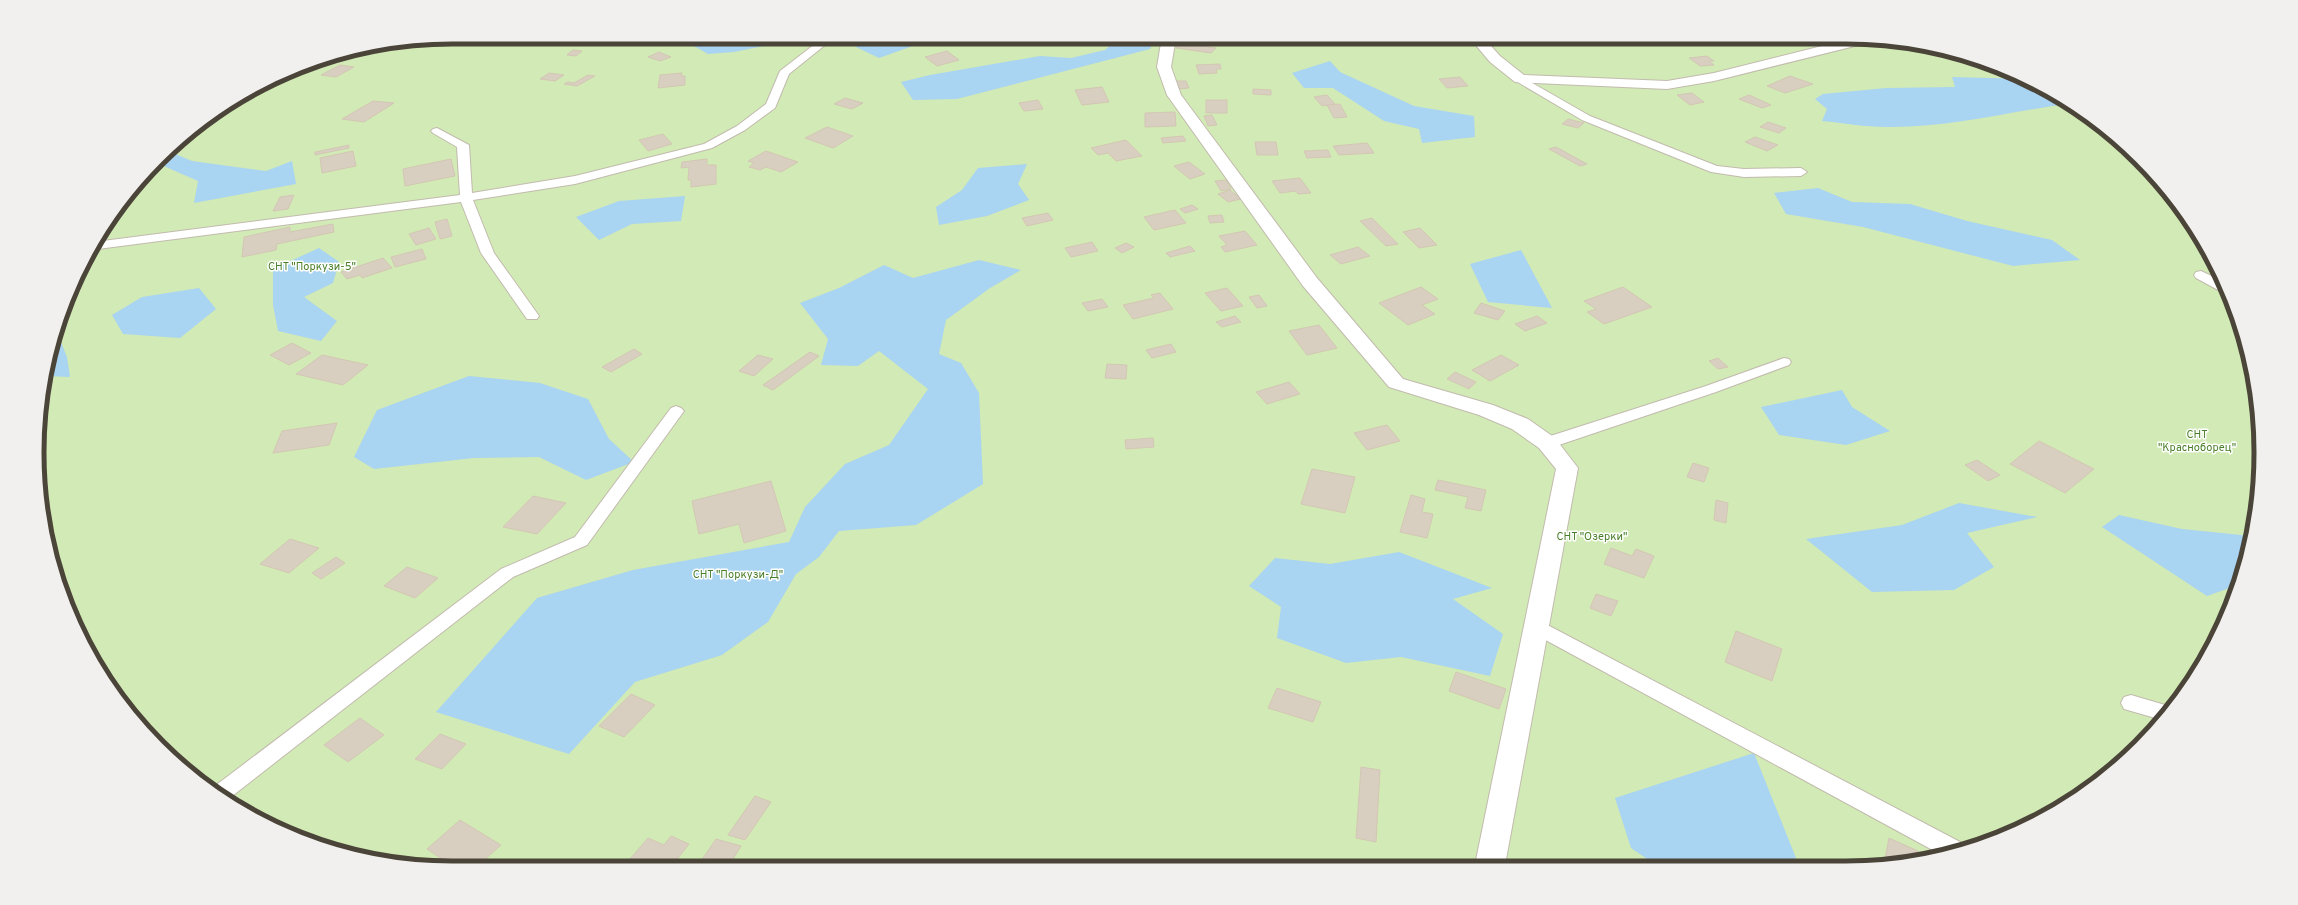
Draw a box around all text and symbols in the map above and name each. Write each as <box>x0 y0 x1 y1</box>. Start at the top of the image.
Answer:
park label: СНТ "Поркузи-5" <box>268 260 356 274</box>
park label: СНТ "Красноборец" <box>2158 428 2236 455</box>
park label: СНТ "Озерки" <box>1556 530 1628 544</box>
park label: СНТ "Поркузи-Д" <box>693 568 783 582</box>

